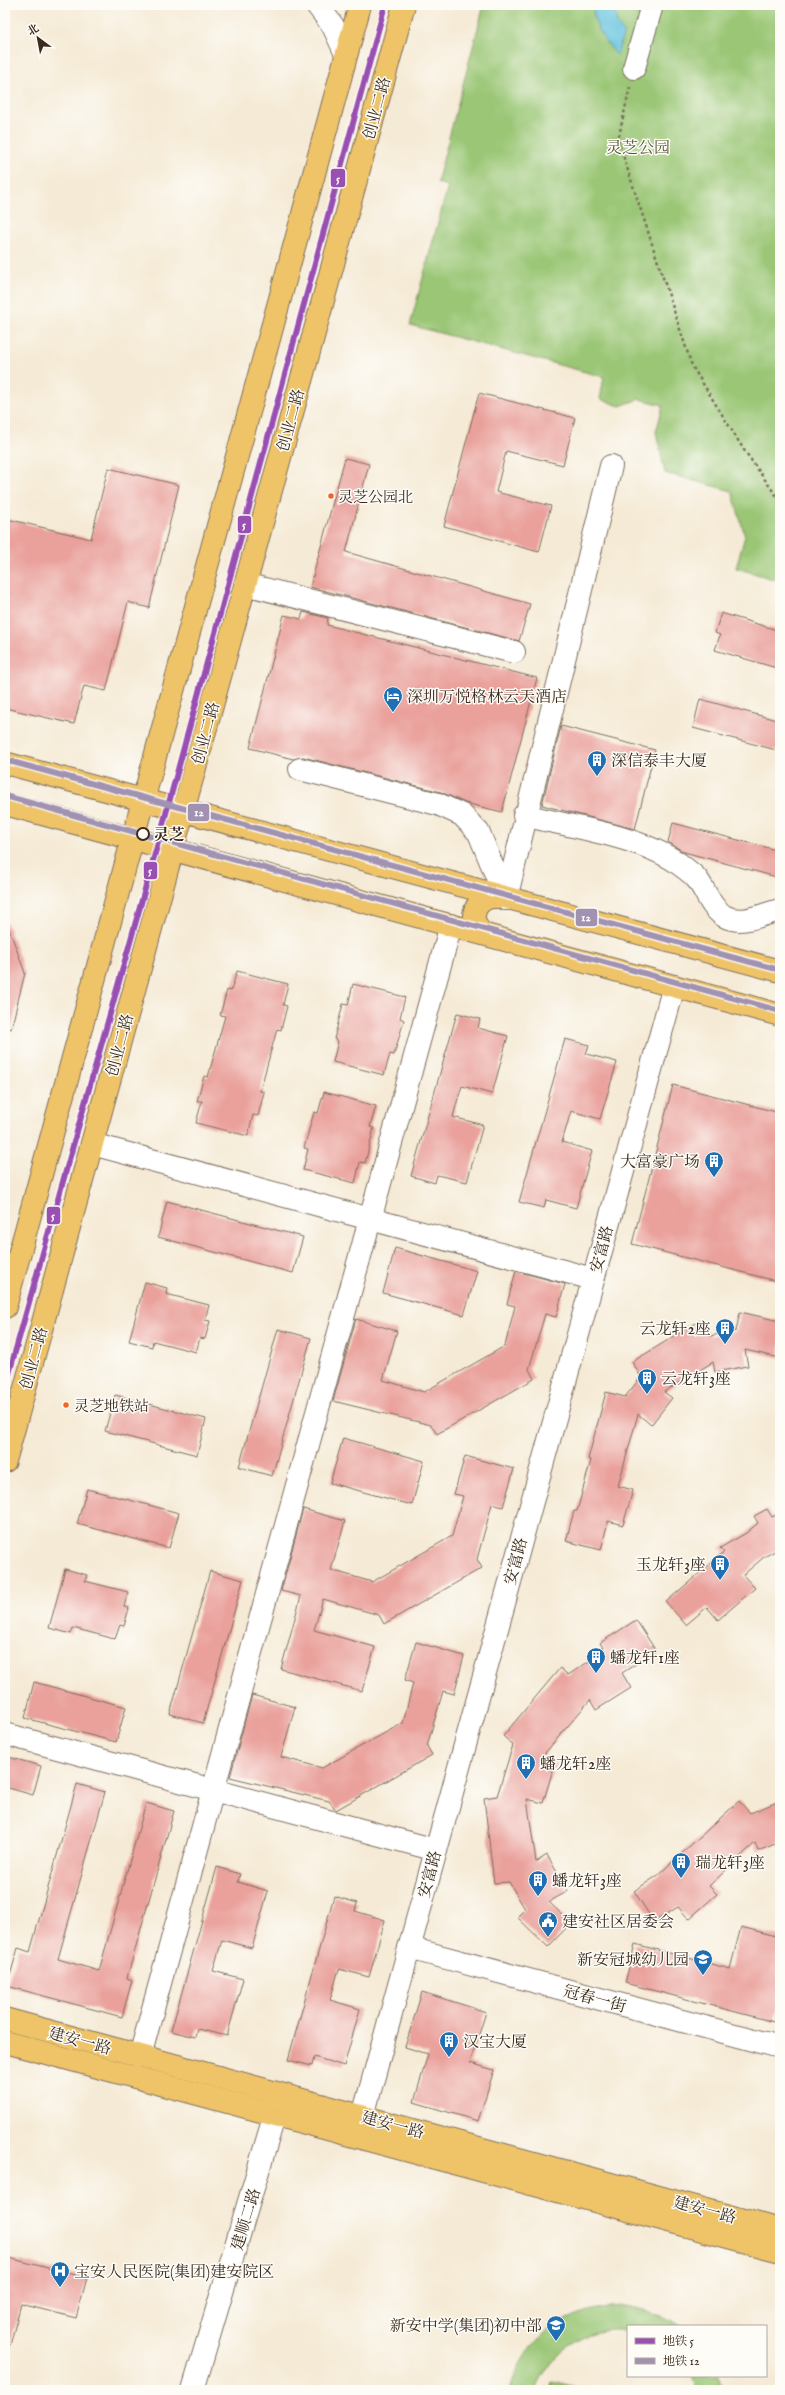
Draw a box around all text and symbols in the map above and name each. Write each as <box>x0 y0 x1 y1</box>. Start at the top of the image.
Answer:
north arrow <box>18 18 58 58</box>
text: 北 <box>25 22 42 39</box>
street label: 创业二路 <box>360 75 396 142</box>
park label: 灵芝公园 <box>606 139 670 159</box>
line badge: 5 <box>330 168 346 188</box>
text: 5 <box>336 172 340 186</box>
street label: 创业二路 <box>274 387 310 454</box>
place label: 灵芝公园北 <box>338 488 413 507</box>
marker: 灵芝公园北 <box>326 491 336 501</box>
line badge: 5 <box>237 515 252 534</box>
text: 5 <box>242 518 246 532</box>
hotel icon: 深圳万悦格林云天酒店 <box>382 685 404 713</box>
place label: 深圳万悦格林云天酒店 <box>407 688 567 708</box>
street label: 创业二路 <box>189 700 225 767</box>
building icon: 深信泰丰大厦 <box>586 749 608 777</box>
place label: 深信泰丰大厦 <box>611 752 707 772</box>
line badge: 12 <box>187 803 210 822</box>
text: 12 <box>194 806 204 820</box>
place label: 灵芝 <box>153 826 185 846</box>
marker: 灵芝 <box>136 827 150 841</box>
line badge: 5 <box>143 861 158 880</box>
text: 5 <box>148 864 152 878</box>
line badge: 12 <box>575 908 598 927</box>
text: 12 <box>581 911 591 925</box>
street label: 创业二路 <box>103 1012 139 1079</box>
building icon: 大富豪广场 <box>703 1150 725 1178</box>
place label: 大富豪广场 <box>620 1153 700 1173</box>
line badge: 5 <box>46 1206 61 1225</box>
text: 5 <box>51 1209 55 1223</box>
street label: 安富路 <box>587 1224 619 1275</box>
building icon: 云龙轩2座 <box>714 1317 736 1345</box>
place label: 云龙轩2座 <box>639 1320 711 1340</box>
street label: 创业二路 <box>17 1325 53 1392</box>
building icon: 云龙轩3座 <box>636 1367 658 1395</box>
place label: 云龙轩3座 <box>661 1370 731 1390</box>
place label: 灵芝地铁站 <box>74 1397 149 1416</box>
marker: 灵芝地铁站 <box>61 1400 71 1410</box>
street label: 安富路 <box>501 1536 533 1587</box>
building icon: 玉龙轩3座 <box>709 1553 731 1581</box>
place label: 玉龙轩3座 <box>636 1556 706 1576</box>
building icon: 蟠龙轩1座 <box>585 1646 607 1674</box>
place label: 蟠龙轩1座 <box>610 1649 680 1669</box>
building icon: 蟠龙轩2座 <box>515 1752 537 1780</box>
place label: 蟠龙轩2座 <box>540 1755 612 1775</box>
street label: 安富路 <box>415 1849 447 1900</box>
building icon: 瑞龙轩3座 <box>670 1851 692 1879</box>
place label: 瑞龙轩3座 <box>695 1854 765 1874</box>
building icon: 蟠龙轩3座 <box>527 1869 549 1897</box>
place label: 蟠龙轩3座 <box>552 1872 622 1892</box>
public building icon: 建安社区居委会 <box>537 1910 559 1938</box>
place label: 建安社区居委会 <box>562 1913 674 1933</box>
school or university icon: 新安冠城幼儿园 <box>692 1948 714 1976</box>
place label: 新安冠城幼儿园 <box>577 1951 689 1971</box>
street label: 冠春一街 <box>561 1982 628 2018</box>
street label: 建安一路 <box>46 2024 113 2060</box>
building icon: 汉宝大厦 <box>438 2030 460 2058</box>
place label: 汉宝大厦 <box>463 2033 527 2053</box>
street label: 建安一路 <box>359 2108 426 2144</box>
street label: 建顺二路 <box>228 2186 266 2253</box>
street label: 建安一路 <box>671 2193 738 2229</box>
hospital icon: 宝安人民医院(集团)建安院区 <box>49 2260 71 2288</box>
place label: 宝安人民医院(集团)建安院区 <box>74 2263 274 2283</box>
school or university icon: 新安中学(集团)初中部 <box>545 2314 567 2342</box>
place label: 新安中学(集团)初中部 <box>390 2317 542 2337</box>
legend <box>627 2325 767 2377</box>
text: 地铁 5 <box>663 2334 695 2349</box>
text: 地铁 12 <box>663 2354 700 2369</box>

